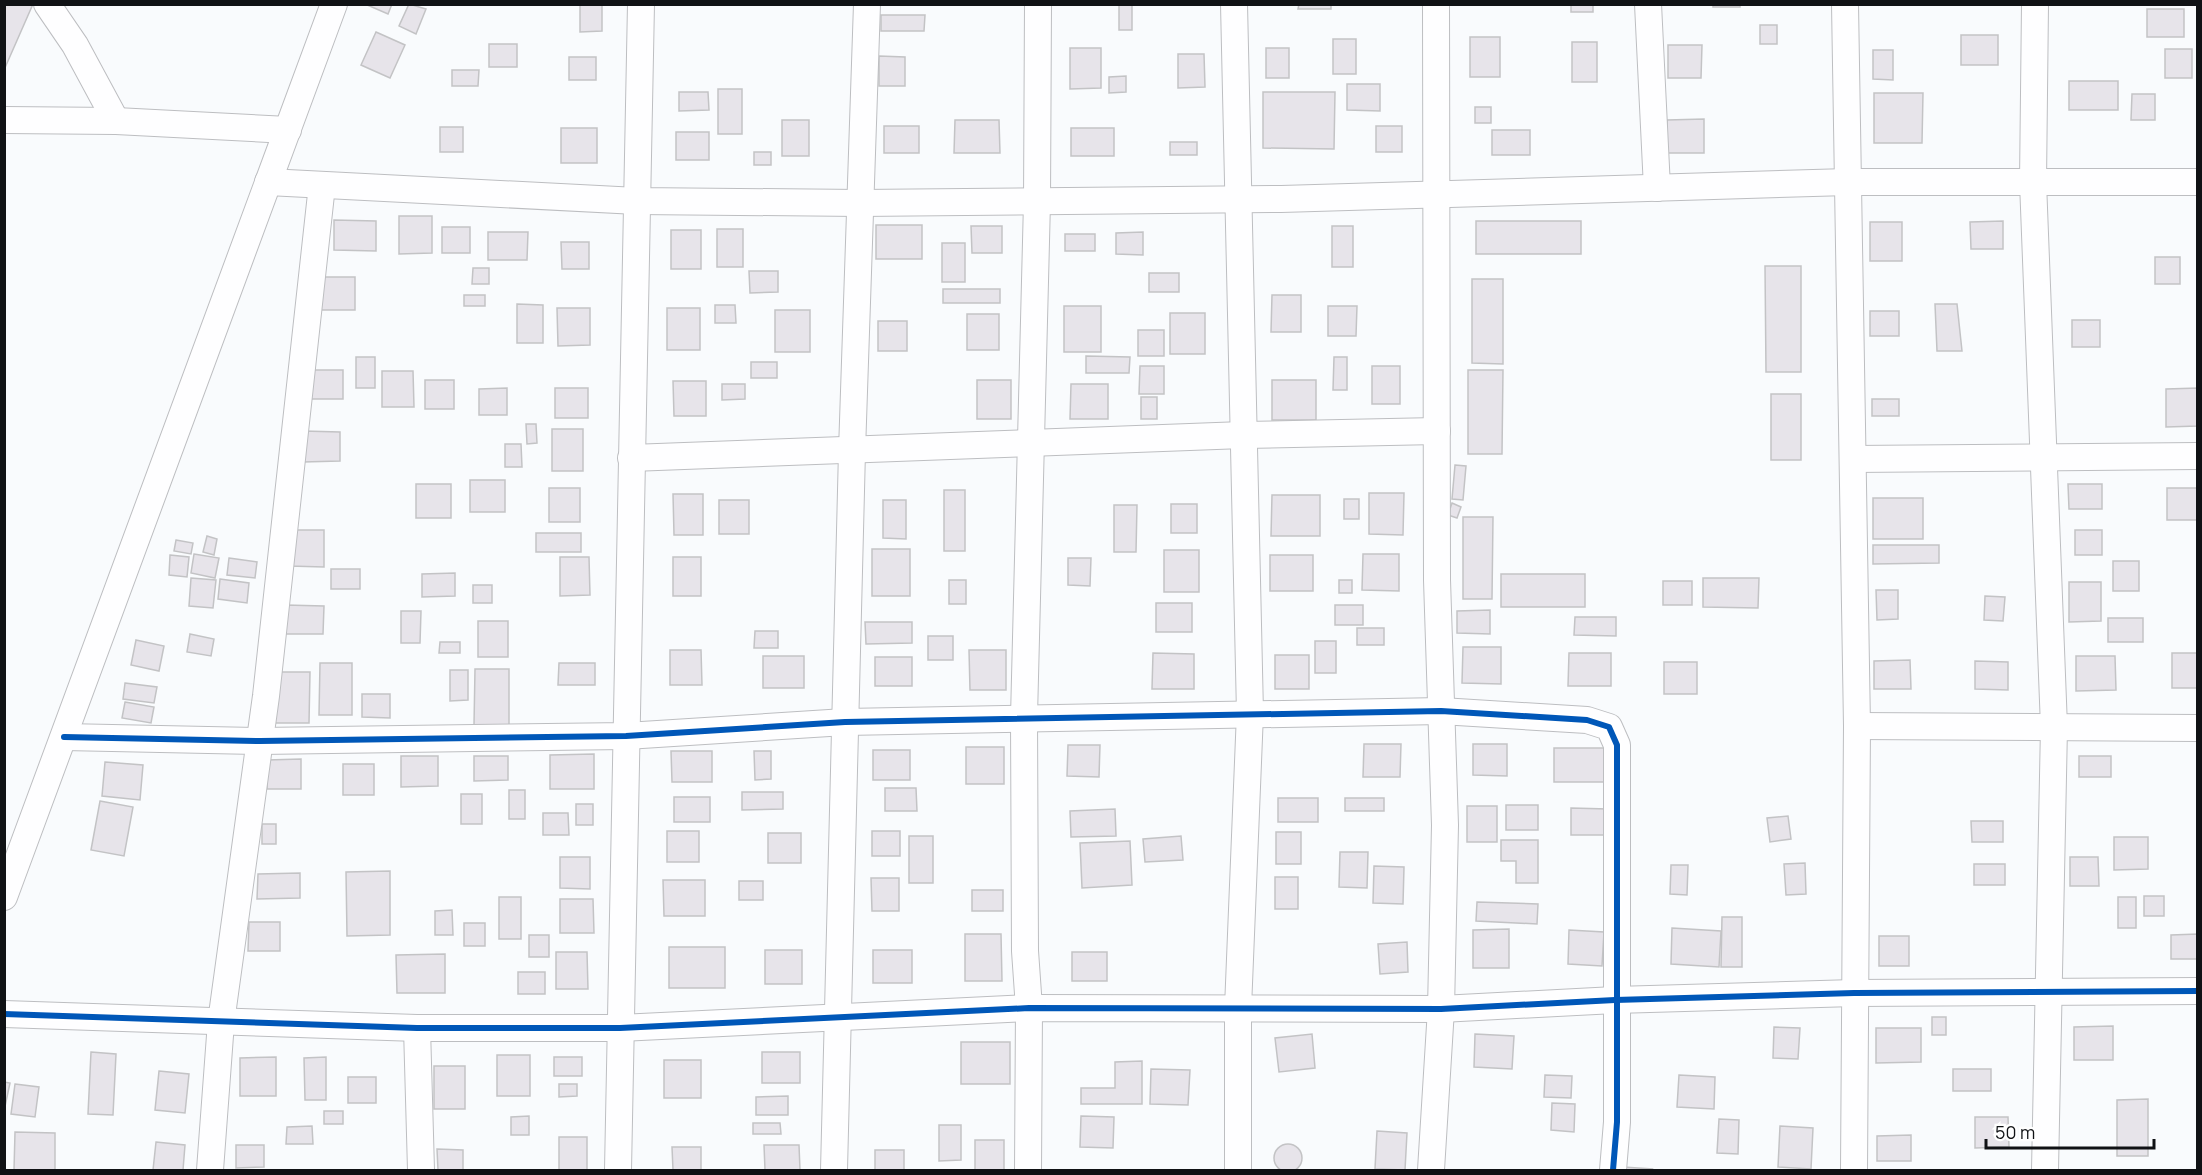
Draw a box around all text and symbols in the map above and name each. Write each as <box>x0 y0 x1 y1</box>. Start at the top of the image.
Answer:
scale bar <box>1986 1112 2154 1150</box>
text: 50 m <box>1995 1120 2035 1144</box>

